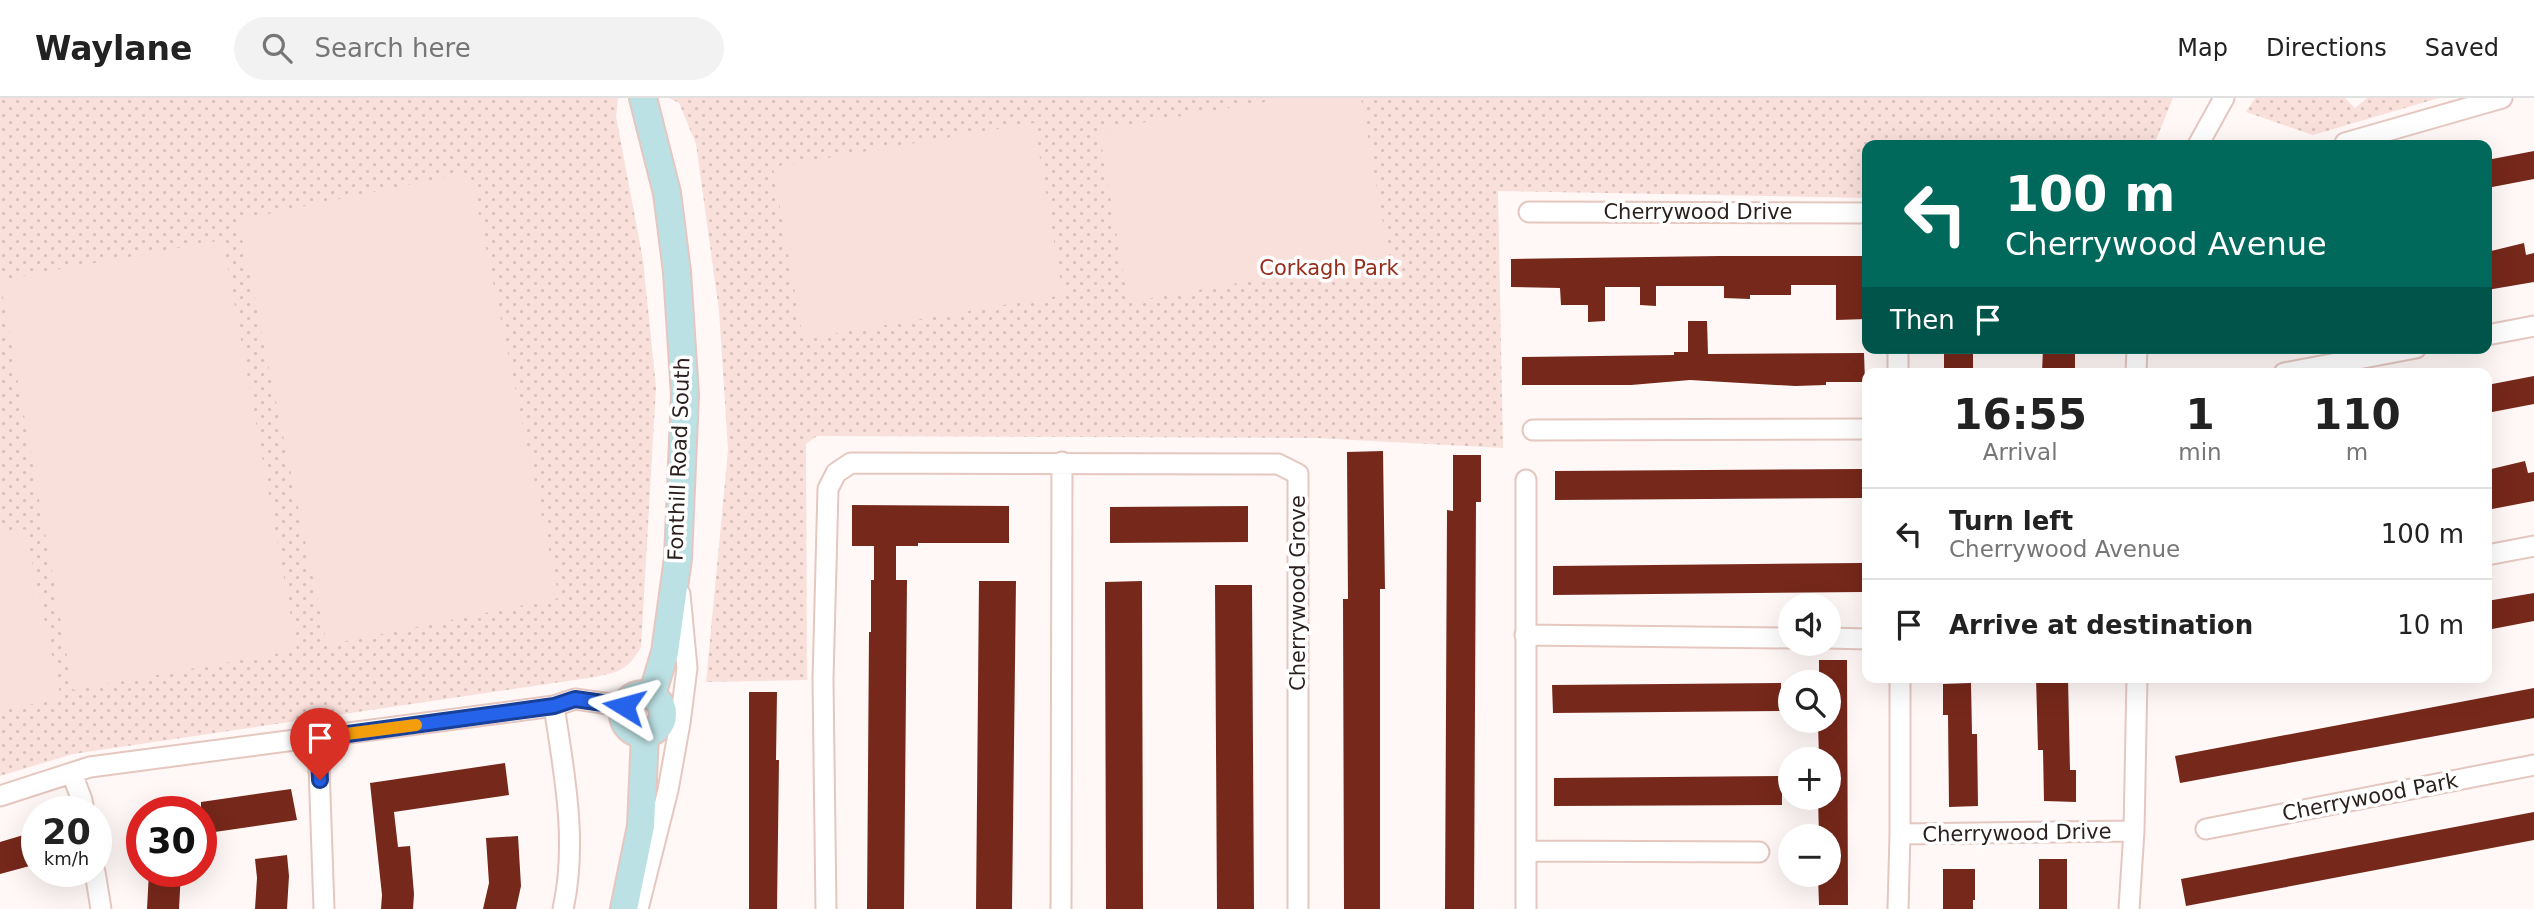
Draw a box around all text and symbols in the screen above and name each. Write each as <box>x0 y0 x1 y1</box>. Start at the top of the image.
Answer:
search box <box>234 17 724 80</box>
text: Waylane <box>35 29 192 68</box>
icon: search <box>258 29 296 67</box>
text: Search here <box>314 33 471 63</box>
text: Map <box>2177 34 2228 62</box>
text: Directions <box>2266 34 2387 62</box>
text: Saved <box>2425 34 2499 62</box>
text: 100 m <box>2005 166 2175 223</box>
icon: left <box>1890 168 1981 259</box>
street label: Cherrywood Drive <box>1603 200 1793 224</box>
text: Cherrywood Avenue <box>2005 225 2327 263</box>
park label: Corkagh Park <box>1259 256 1400 280</box>
icon: arrive <box>1969 301 2007 339</box>
text: Then <box>1890 305 1955 335</box>
street label: Fonthill Road South <box>663 357 695 561</box>
text: 16:55 <box>1953 390 2087 439</box>
text: 1 <box>2185 390 2215 439</box>
text: 110 <box>2313 390 2401 439</box>
text: Arrival <box>1983 439 2058 465</box>
text: min <box>2178 439 2222 465</box>
text: m <box>2346 439 2368 465</box>
street label: Cherrywood Grove <box>1286 495 1310 691</box>
text: Turn left <box>1949 506 2073 536</box>
icon: left <box>1890 515 1928 553</box>
text: 100 m <box>2381 519 2464 549</box>
text: Cherrywood Avenue <box>1949 536 2180 562</box>
map controls <box>1778 593 1841 887</box>
button: sound <box>1778 593 1841 656</box>
icon: arrive <box>1890 606 1928 644</box>
text: Arrive at destination <box>1949 610 2253 640</box>
text: 10 m <box>2397 610 2464 640</box>
position arrow <box>587 669 661 743</box>
button: search <box>1778 670 1841 733</box>
pin <box>290 708 350 780</box>
icon: arrive <box>301 719 339 757</box>
button: + <box>1778 747 1841 810</box>
street label: Cherrywood Park <box>2280 768 2461 826</box>
speed limit sign: 30 <box>126 796 217 887</box>
text: 20 <box>42 812 91 852</box>
street label: Cherrywood Drive <box>1922 819 2112 847</box>
button: − <box>1778 824 1841 887</box>
text: km/h <box>44 848 89 869</box>

